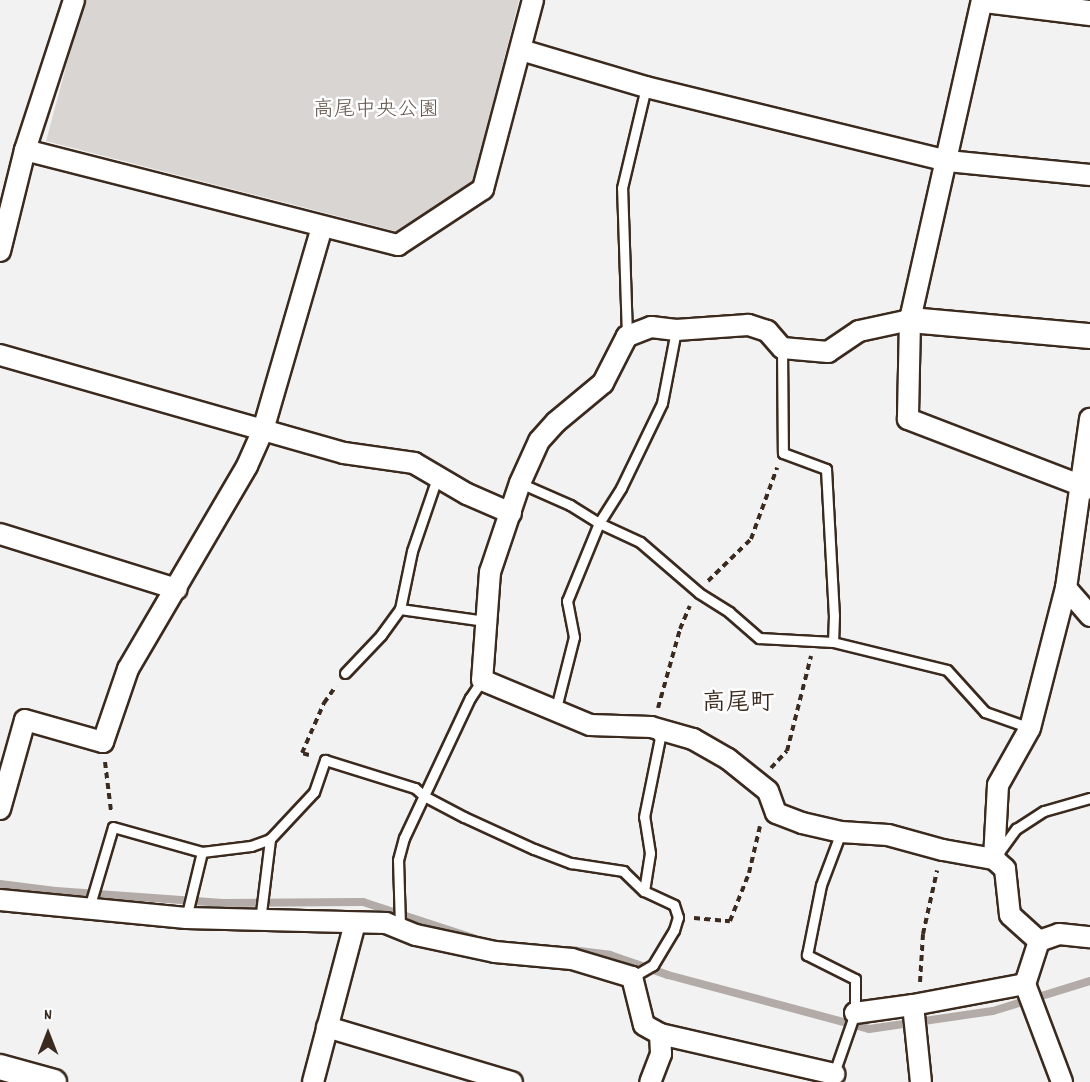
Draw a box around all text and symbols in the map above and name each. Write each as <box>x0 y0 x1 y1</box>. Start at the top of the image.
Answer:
park label: 高尾中央公園 <box>313 98 439 124</box>
district label: 高尾町 <box>702 691 774 719</box>
north arrow <box>18 1004 78 1064</box>
text: N <box>44 1004 52 1027</box>

